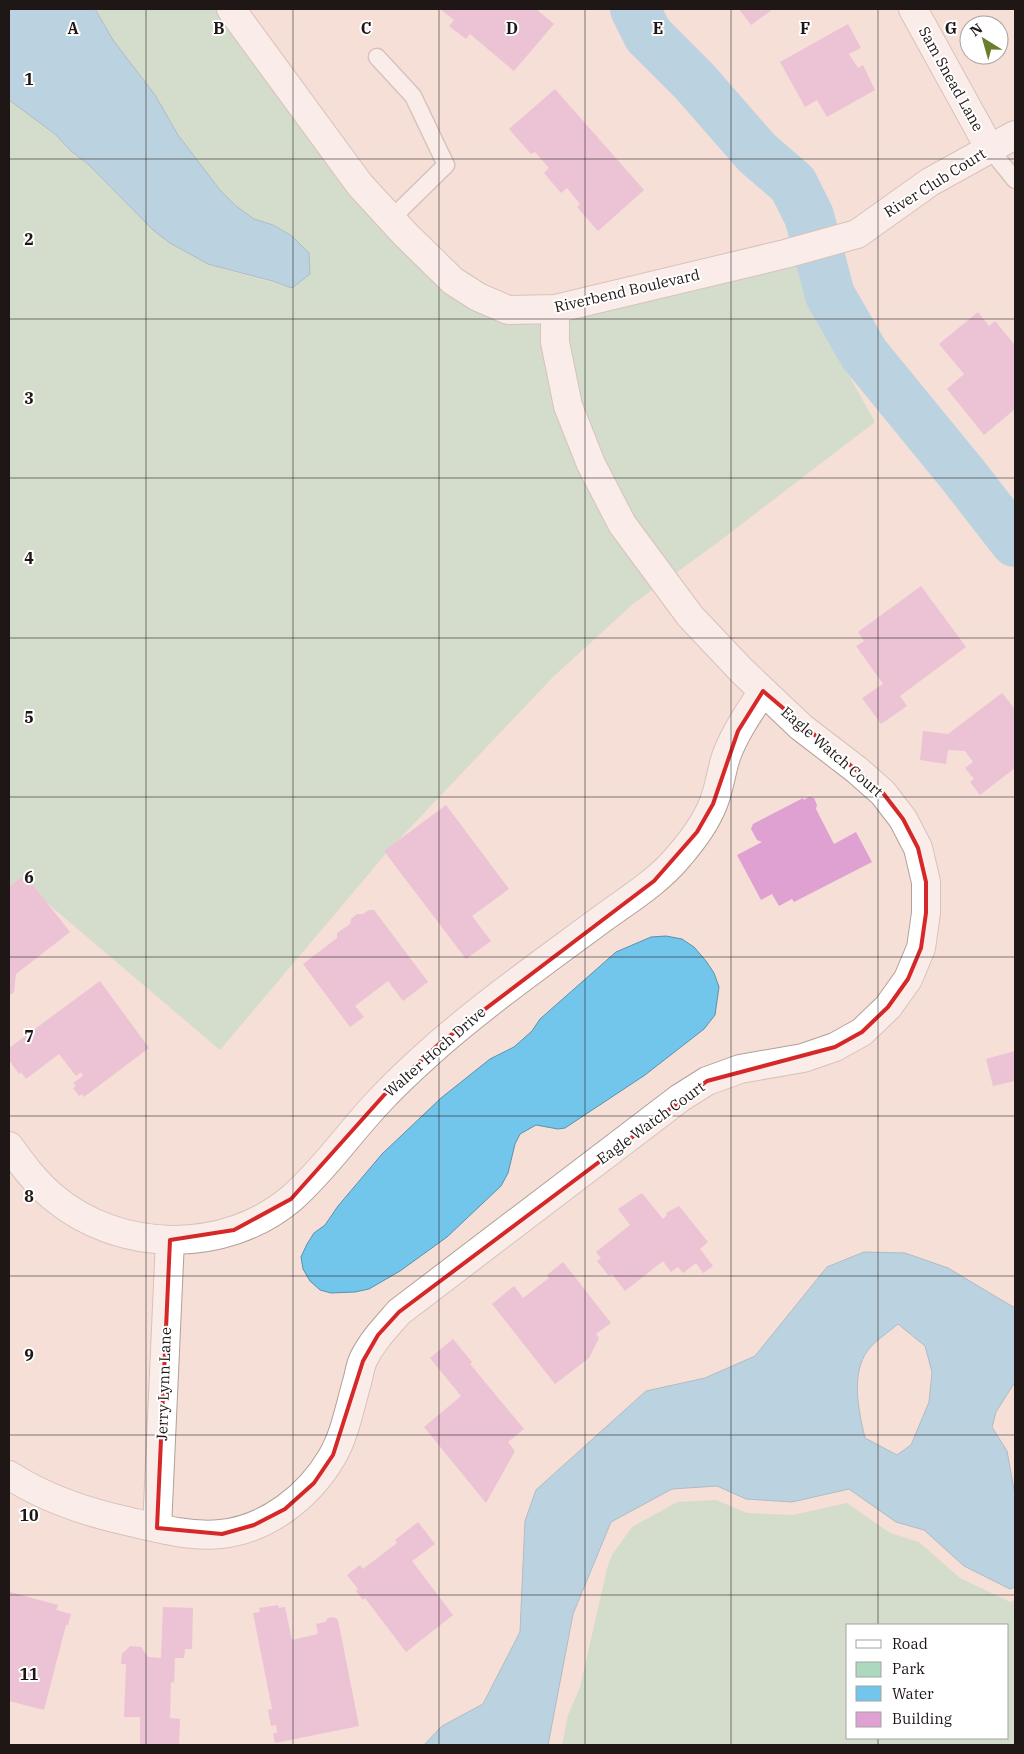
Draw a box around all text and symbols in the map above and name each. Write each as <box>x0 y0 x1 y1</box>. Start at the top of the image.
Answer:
north arrow <box>959 15 1009 65</box>
text: A <box>67 18 79 38</box>
text: B <box>213 18 225 38</box>
text: C <box>361 18 371 38</box>
text: D <box>506 18 518 38</box>
text: E <box>653 18 663 38</box>
text: F <box>800 18 810 38</box>
text: G <box>945 18 957 38</box>
text: N <box>966 19 986 40</box>
street label: Sam Snead Lane <box>915 23 988 134</box>
text: 1 <box>24 69 34 89</box>
street label: River Club Court <box>880 144 989 221</box>
text: 2 <box>24 229 34 249</box>
street label: Riverbend Boulevard <box>552 265 702 317</box>
text: 3 <box>24 388 34 408</box>
text: 4 <box>24 548 34 568</box>
street label: Eagle Watch Court <box>777 702 887 801</box>
text: 5 <box>24 707 34 727</box>
text: 6 <box>24 867 34 887</box>
street label: Walter Hoch Drive <box>380 1002 489 1101</box>
text: 7 <box>24 1026 34 1046</box>
street label: Eagle Watch Court <box>593 1077 708 1168</box>
text: 8 <box>24 1186 34 1206</box>
street label: Jerry Lynn Lane <box>152 1327 175 1441</box>
text: 9 <box>24 1345 34 1365</box>
text: 10 <box>19 1505 39 1525</box>
legend <box>846 1624 1009 1739</box>
text: Road <box>892 1634 928 1653</box>
text: Park <box>892 1659 925 1678</box>
text: 11 <box>19 1664 39 1684</box>
text: Water <box>892 1684 934 1703</box>
text: Building <box>892 1709 952 1728</box>

